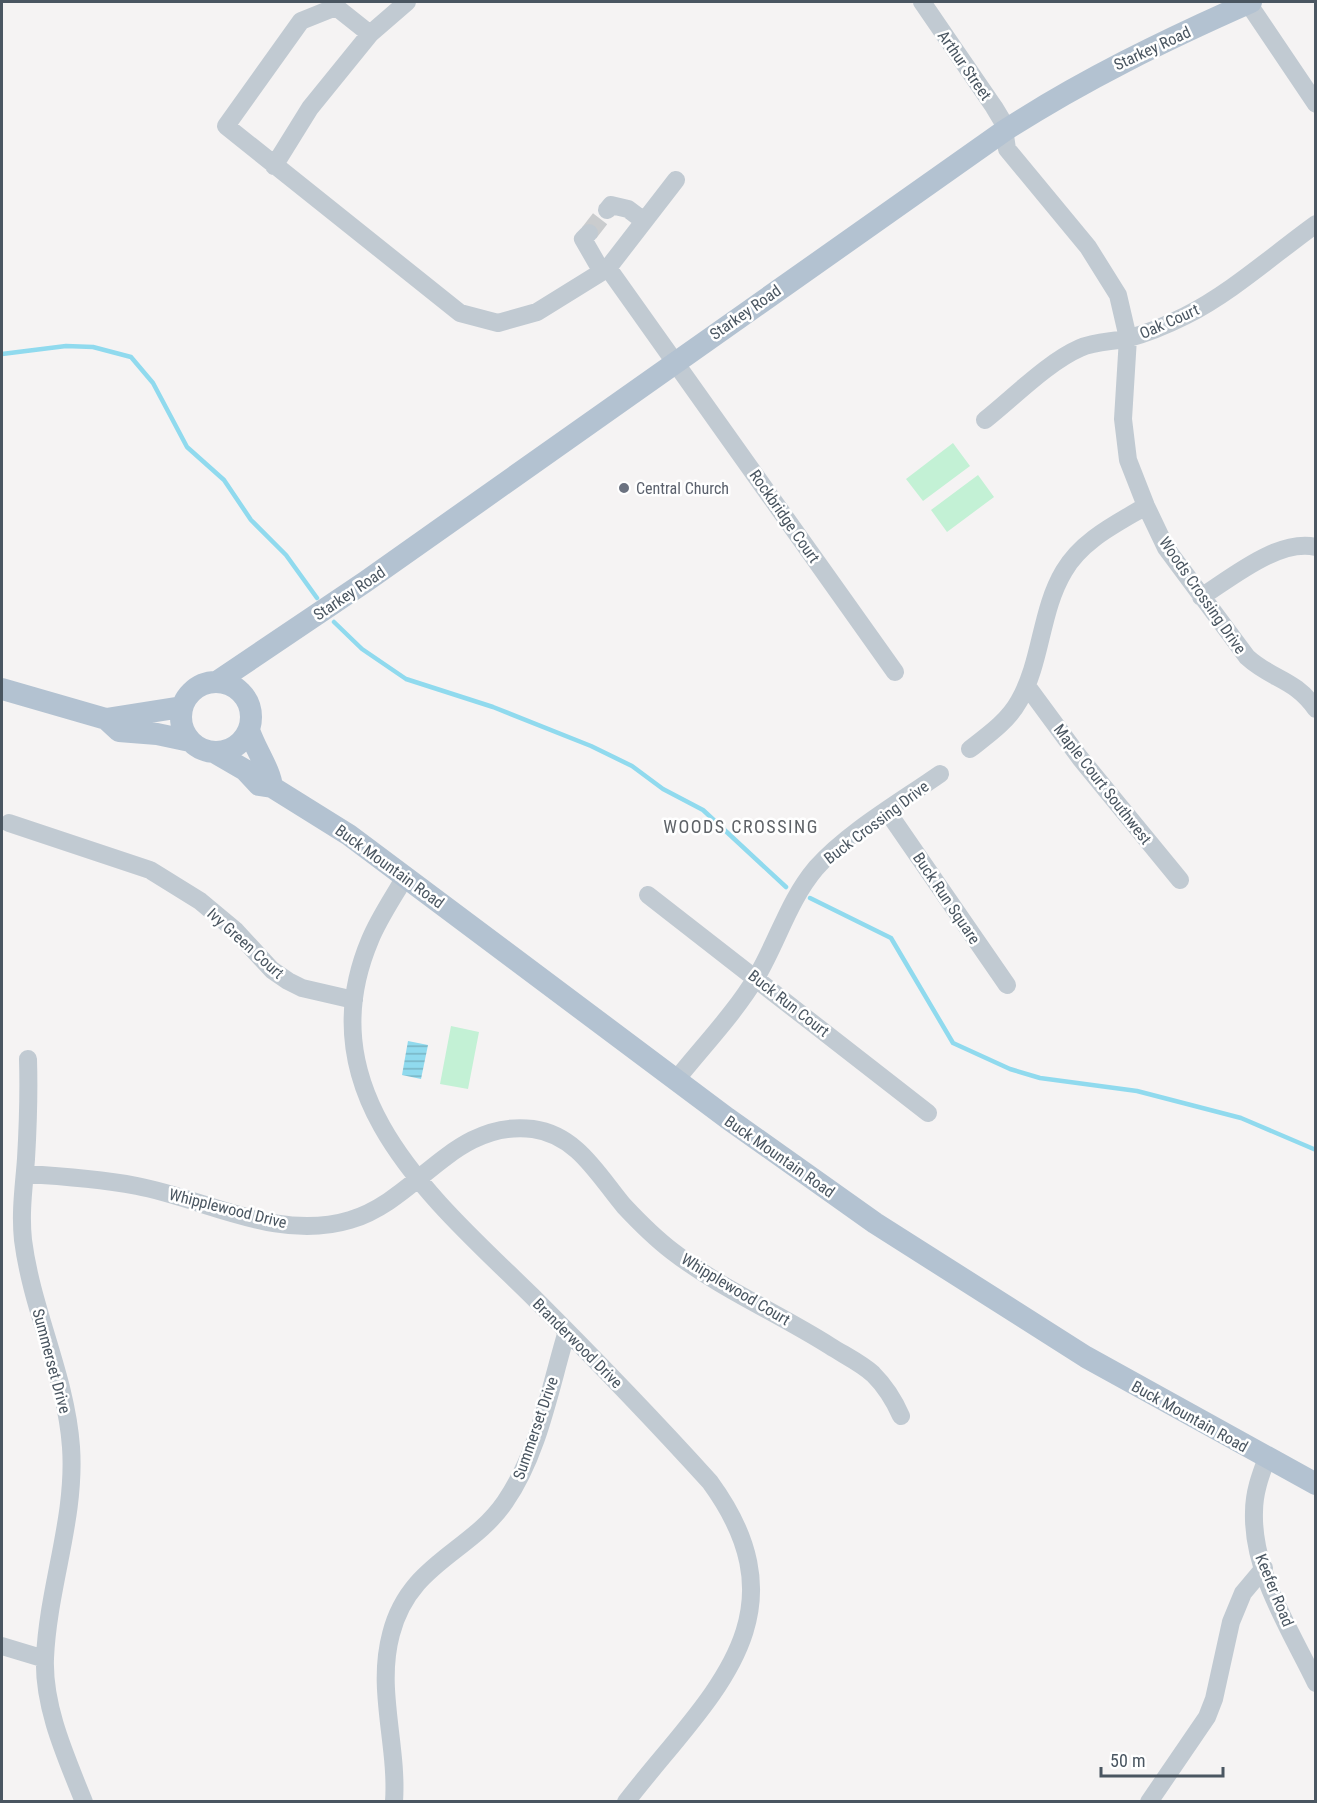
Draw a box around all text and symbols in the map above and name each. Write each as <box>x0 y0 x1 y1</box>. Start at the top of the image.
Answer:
street label: Starkey Road <box>1111 22 1194 74</box>
street label: Arthur Street <box>934 27 996 104</box>
street label: Starkey Road <box>706 281 785 344</box>
street label: Oak Court <box>1137 300 1202 343</box>
street label: Rockbridge Court <box>745 466 824 567</box>
place label: Central Church <box>636 479 729 498</box>
marker: Central Church <box>617 481 631 495</box>
street label: Woods Crossing Drive <box>1155 533 1250 657</box>
street label: Starkey Road <box>310 562 389 624</box>
street label: Maple Court Southwest <box>1050 720 1156 848</box>
street label: Buck Crossing Drive <box>820 777 932 868</box>
district label: WOODS CROSSING <box>663 816 819 837</box>
street label: Buck Mountain Road <box>332 821 448 912</box>
street label: Buck Run Square <box>909 849 984 948</box>
street label: Ivy Green Court <box>203 904 288 983</box>
street label: Buck Run Court <box>745 966 833 1041</box>
street label: Buck Mountain Road <box>721 1111 838 1201</box>
street label: Whipplewood Drive <box>167 1185 289 1232</box>
street label: Whipplewood Court <box>678 1249 794 1329</box>
street label: Branderwood Drive <box>529 1295 626 1392</box>
street label: Summerset Drive <box>28 1307 75 1416</box>
street label: Summerset Drive <box>509 1374 562 1482</box>
street label: Buck Mountain Road <box>1128 1377 1251 1456</box>
street label: Keefer Road <box>1251 1551 1298 1629</box>
scale bar <box>1101 1740 1222 1778</box>
text: 50 m <box>1110 1750 1145 1771</box>

